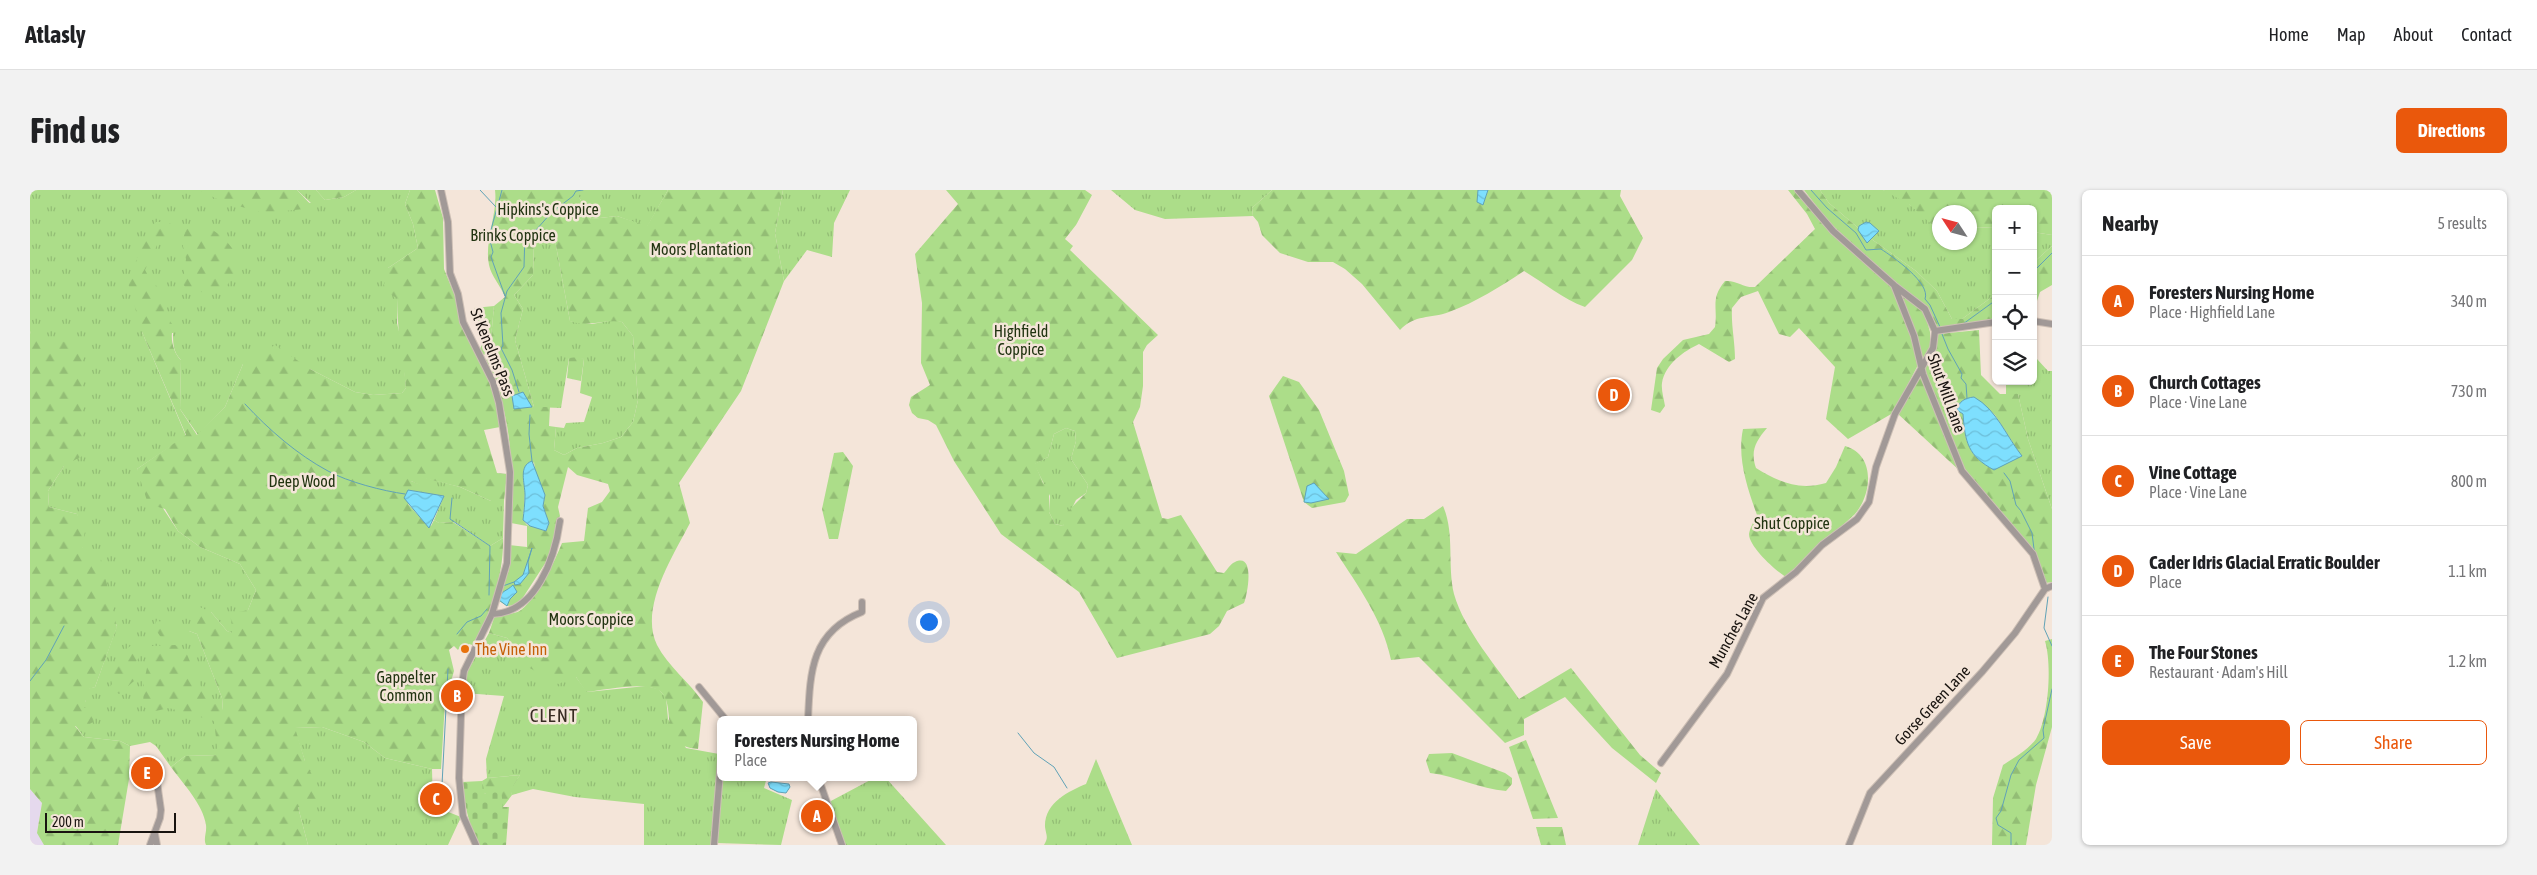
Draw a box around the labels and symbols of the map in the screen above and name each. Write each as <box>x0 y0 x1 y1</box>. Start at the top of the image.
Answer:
park label: Hipkins's Coppice <box>497 200 599 219</box>
north arrow <box>1932 205 1977 250</box>
park label: Brinks Coppice <box>470 226 556 245</box>
park label: Moors Plantation <box>650 240 752 258</box>
street label: St Kenelms Pass <box>467 305 519 399</box>
park label: Highfield Coppice <box>994 322 1048 359</box>
street label: Shut Mill Lane <box>1924 351 1970 435</box>
pin: D <box>1598 376 1630 414</box>
park label: Deep Wood <box>269 472 335 491</box>
park label: Shut Coppice <box>1754 514 1830 533</box>
street label: Munches Lane <box>1705 589 1761 671</box>
your location <box>916 609 942 635</box>
park label: Moors Coppice <box>548 610 634 629</box>
place label: The Vine Inn <box>475 640 547 658</box>
marker: The Vine Inn <box>459 643 471 655</box>
street label: Gorse Green Lane <box>1891 662 1973 748</box>
park label: Gappelter Common <box>376 668 436 704</box>
pin: B <box>441 677 473 715</box>
district label: CLENT <box>530 704 578 726</box>
pin: E <box>131 754 163 792</box>
pin: C <box>420 780 452 818</box>
pin: A <box>801 797 833 835</box>
scale bar <box>45 810 176 833</box>

